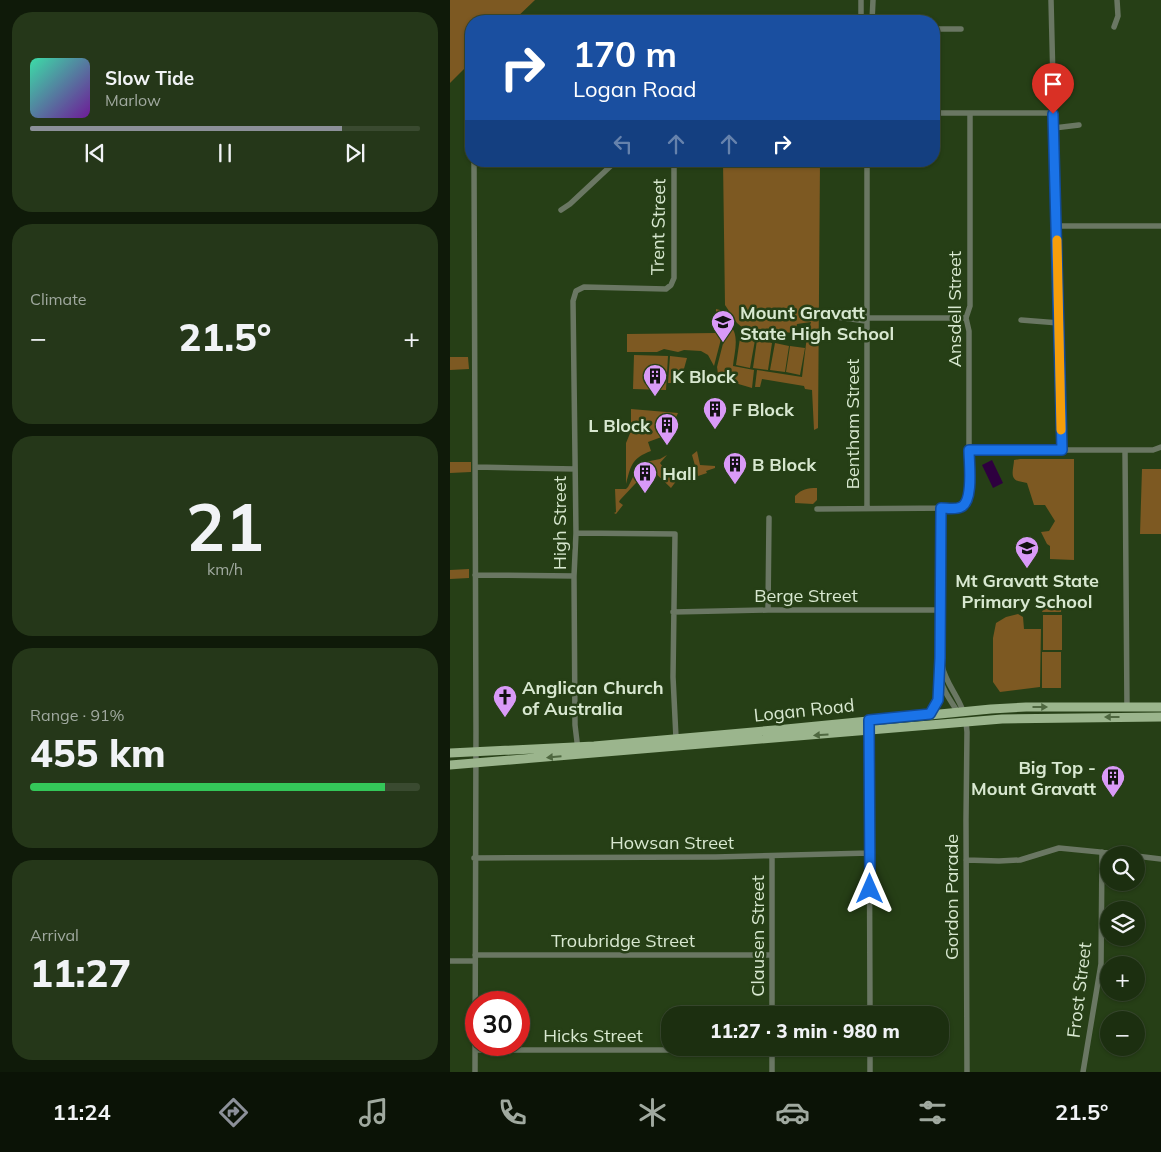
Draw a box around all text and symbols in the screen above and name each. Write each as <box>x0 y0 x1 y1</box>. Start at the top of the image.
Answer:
text: 170 m <box>573 32 677 76</box>
icon: right <box>490 35 555 100</box>
pin <box>1032 63 1074 114</box>
text: Slow Tide <box>105 66 194 90</box>
icon: arrive <box>1039 70 1067 98</box>
text: Logan Road <box>573 75 696 103</box>
text: Marlow <box>105 90 161 110</box>
icon: left <box>609 130 637 158</box>
icon: ahead <box>662 130 690 158</box>
icon: ahead <box>715 130 743 158</box>
icon: right <box>768 130 796 158</box>
icon: previous <box>81 139 109 167</box>
icon: pause <box>211 139 239 167</box>
icon: next <box>341 139 369 167</box>
street label: Trent Street <box>646 178 670 276</box>
street label: Ansdell Street <box>943 251 966 367</box>
text: Climate <box>30 289 86 309</box>
place label: Mount Gravatt State High School <box>740 301 894 345</box>
school or university icon: Mount Gravatt State High School <box>710 309 736 343</box>
text: 21.5° <box>179 313 271 361</box>
text: − <box>30 320 47 355</box>
text: + <box>403 320 420 355</box>
street label: Bentham Street <box>841 359 864 489</box>
building icon: K Block <box>642 363 668 397</box>
place label: K Block <box>672 365 737 388</box>
building icon: F Block <box>702 396 728 430</box>
place label: F Block <box>732 398 795 421</box>
building icon: L Block <box>654 412 680 446</box>
place label: L Block <box>588 414 651 437</box>
building icon: B Block <box>722 451 748 485</box>
place label: B Block <box>752 453 817 476</box>
building icon: Hall <box>632 460 658 494</box>
place label: Hall <box>662 462 697 485</box>
street label: High Street <box>548 476 571 570</box>
text: 21 <box>186 486 264 567</box>
school or university icon: Mt Gravatt State Primary School <box>1014 535 1040 569</box>
text: km/h <box>207 559 243 579</box>
place label: Mt Gravatt State Primary School <box>955 569 1099 613</box>
street label: Berge Street <box>754 584 858 607</box>
place label: Anglican Church of Australia <box>522 676 664 720</box>
church icon: Anglican Church of Australia <box>492 684 518 718</box>
street label: Logan Road <box>753 693 855 727</box>
one-way arrow <box>1032 703 1048 711</box>
text: Range · 91% <box>30 705 125 725</box>
one-way arrow <box>1104 713 1120 721</box>
text: 455 km <box>30 729 166 777</box>
one-way arrow <box>812 731 828 739</box>
one-way arrow <box>546 753 562 761</box>
place label: Big Top - Mount Gravatt <box>971 756 1096 800</box>
building icon: Big Top - Mount Gravatt <box>1100 764 1126 798</box>
street label: Howsan Street <box>610 831 734 854</box>
street label: Gordon Parade <box>940 834 963 960</box>
map controls <box>1100 846 1145 1056</box>
button: search <box>1100 846 1145 891</box>
position arrow <box>843 862 895 914</box>
street label: Clausen Street <box>746 875 769 997</box>
button: layers <box>1100 901 1145 946</box>
text: Arrival <box>30 925 79 945</box>
street label: Troubridge Street <box>551 929 695 952</box>
street label: Frost Street <box>1062 941 1096 1039</box>
text: 11:27 <box>30 949 131 997</box>
button: + <box>1100 956 1145 1001</box>
speed limit sign: 30 <box>465 991 530 1056</box>
button: − <box>1100 1011 1145 1056</box>
text: 11:27 · 3 min · 980 m <box>710 1019 900 1043</box>
street label: Hicks Street <box>543 1024 643 1047</box>
icon: directions <box>216 1095 251 1130</box>
icon: music <box>356 1095 391 1130</box>
icon: phone <box>495 1095 530 1130</box>
icon: climate <box>635 1095 670 1130</box>
icon: car <box>775 1095 810 1130</box>
icon: filters <box>915 1095 950 1130</box>
text: 11:24 <box>52 1098 111 1126</box>
text: 21.5° <box>1055 1098 1108 1126</box>

